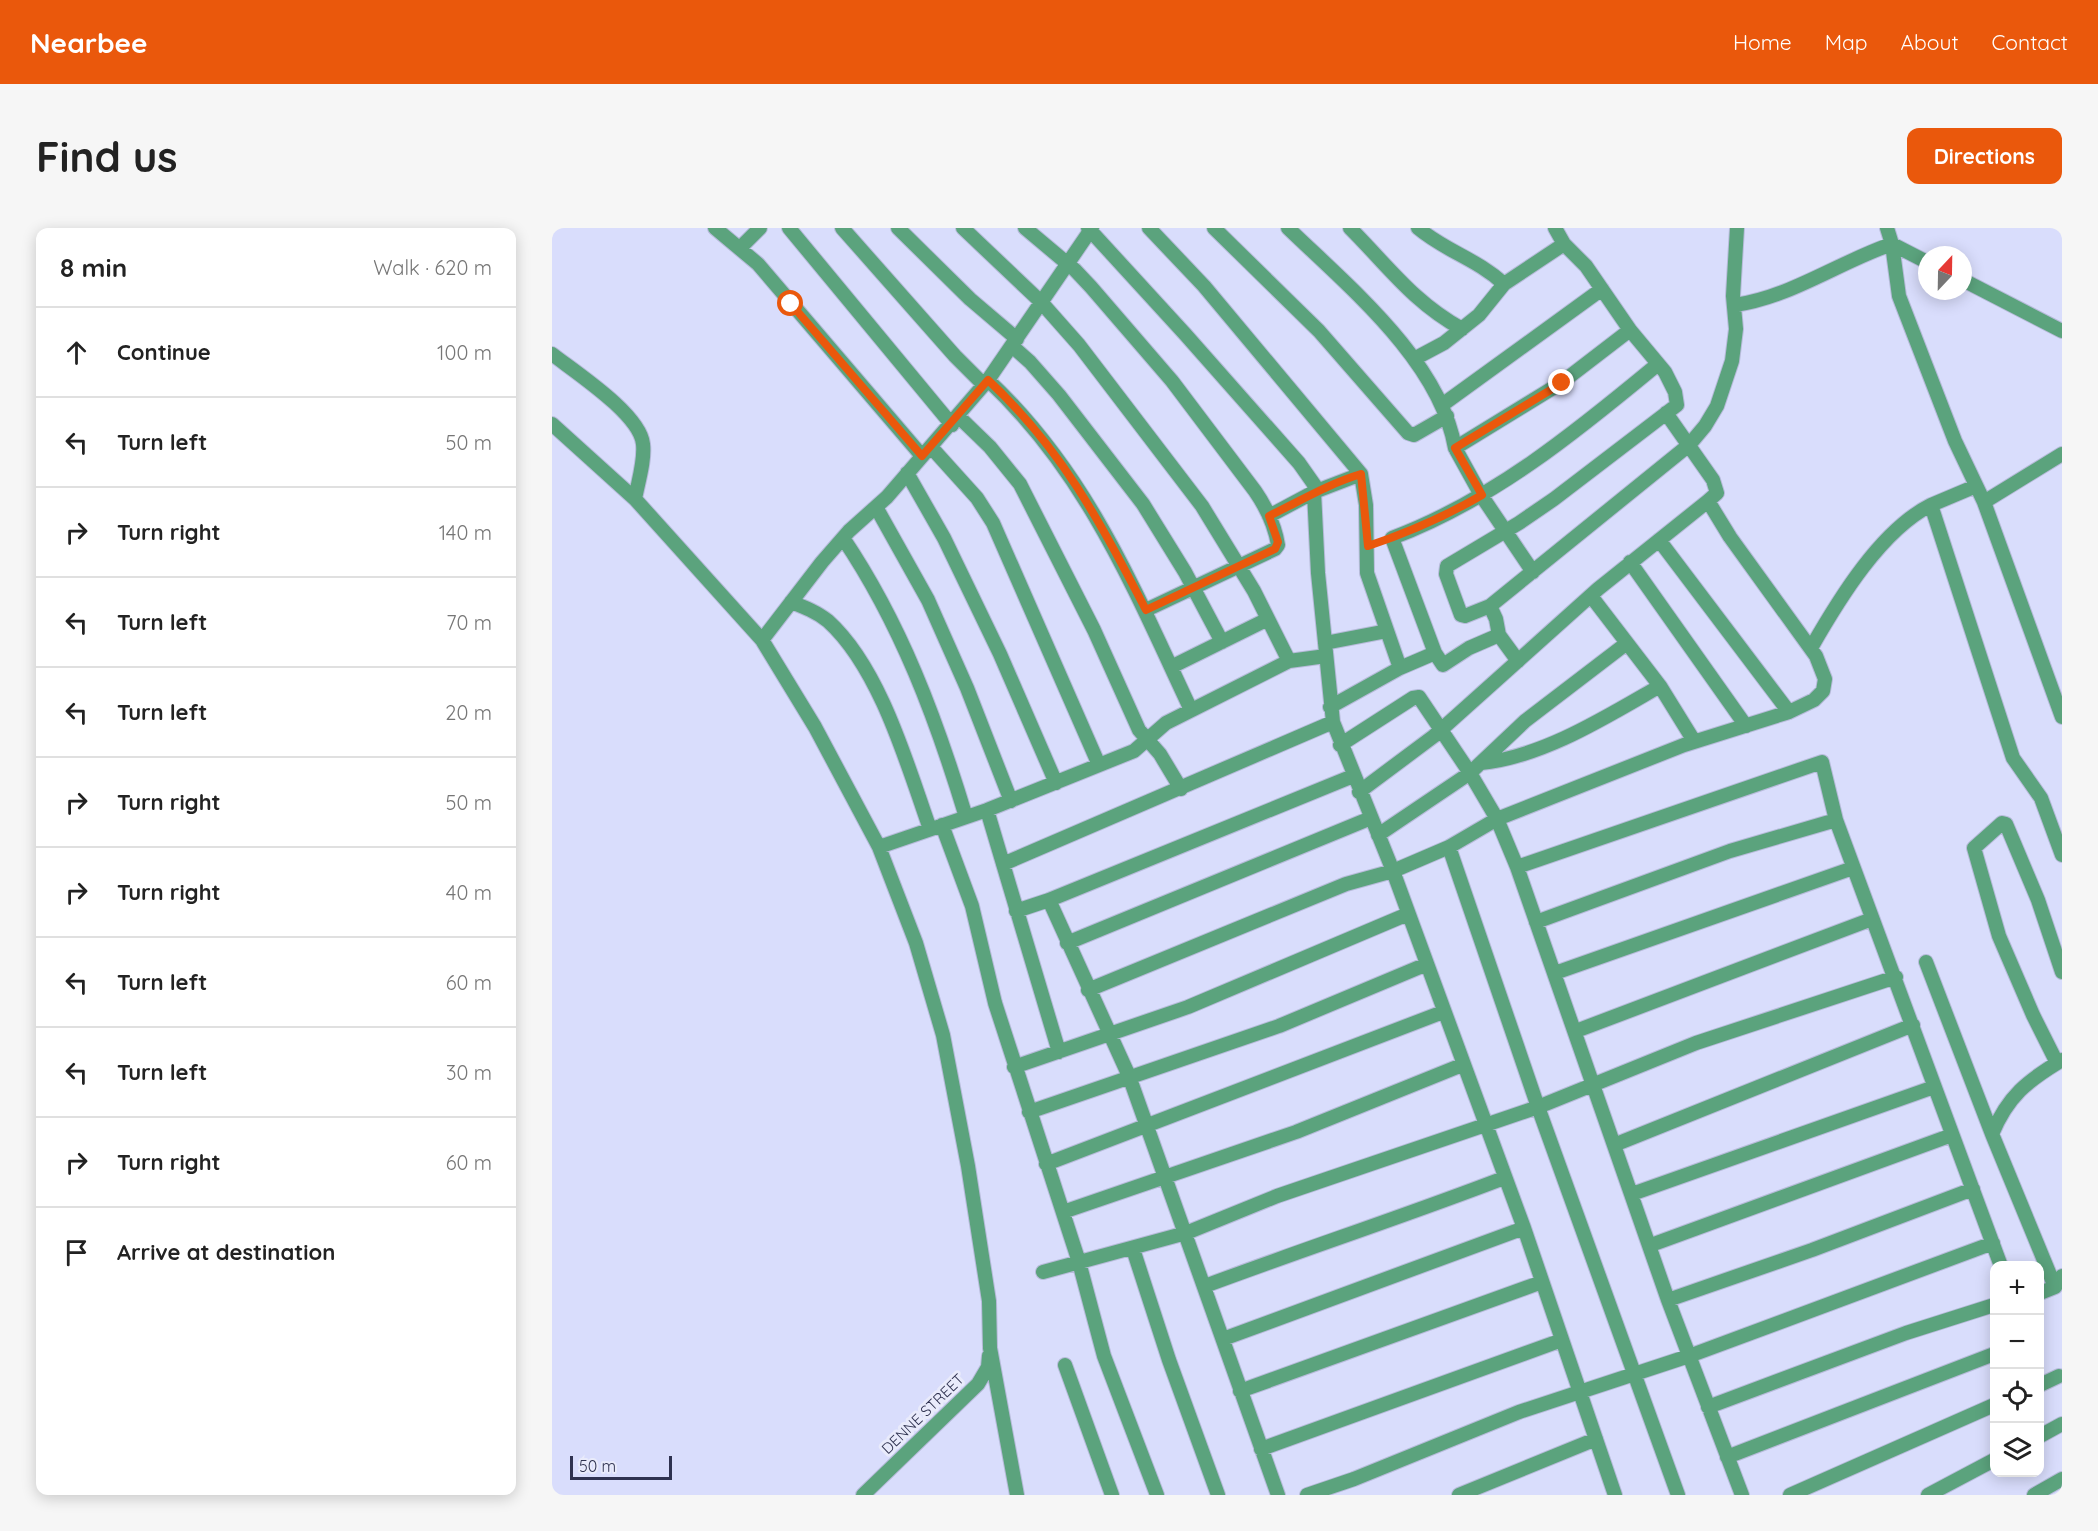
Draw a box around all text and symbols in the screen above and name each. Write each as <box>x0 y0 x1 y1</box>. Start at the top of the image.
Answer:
text: Nearbee <box>30 25 148 60</box>
text: Home <box>1733 29 1792 55</box>
text: Map <box>1825 29 1868 55</box>
text: About <box>1901 29 1959 55</box>
text: Contact <box>1992 29 2068 55</box>
button: Directions <box>1907 128 2062 184</box>
text: Find us <box>36 130 178 183</box>
north arrow <box>1918 246 1972 300</box>
text: 8 min <box>60 251 127 284</box>
text: Walk · 620 m <box>373 255 492 280</box>
route start <box>777 290 803 316</box>
icon: ahead <box>60 336 93 369</box>
text: Continue <box>117 338 211 366</box>
text: 100 m <box>437 340 492 365</box>
route end <box>1548 369 1574 395</box>
icon: left <box>60 426 93 459</box>
text: Turn left <box>117 428 207 456</box>
text: 50 m <box>446 430 492 455</box>
icon: right <box>60 516 93 549</box>
text: Turn right <box>117 518 221 546</box>
text: 140 m <box>439 520 492 545</box>
icon: left <box>60 606 93 639</box>
text: Turn left <box>117 608 207 636</box>
text: 70 m <box>446 610 492 635</box>
icon: left <box>60 696 93 729</box>
text: Turn left <box>117 698 207 726</box>
text: 20 m <box>445 700 492 725</box>
icon: right <box>60 786 93 819</box>
text: Turn right <box>117 788 221 816</box>
text: 50 m <box>446 790 492 815</box>
icon: right <box>60 876 93 909</box>
text: Turn right <box>117 878 221 906</box>
text: 40 m <box>446 880 492 905</box>
icon: left <box>60 966 93 999</box>
text: Turn left <box>117 968 207 996</box>
text: 60 m <box>446 970 492 995</box>
icon: left <box>60 1056 93 1089</box>
text: Turn left <box>117 1058 207 1086</box>
text: 30 m <box>446 1060 492 1085</box>
icon: right <box>60 1146 93 1179</box>
text: Turn right <box>117 1148 221 1176</box>
text: 60 m <box>446 1150 492 1175</box>
icon: arrive <box>60 1236 93 1269</box>
text: Arrive at destination <box>117 1238 335 1266</box>
map controls <box>1990 1261 2044 1477</box>
button: + <box>1990 1261 2044 1315</box>
button: − <box>1990 1315 2044 1369</box>
button: locate <box>1990 1369 2044 1423</box>
street label: DENNE STREET <box>877 1370 968 1458</box>
button: layers <box>1990 1423 2044 1477</box>
scale bar <box>570 1453 672 1480</box>
text: 50 m <box>579 1456 616 1476</box>

